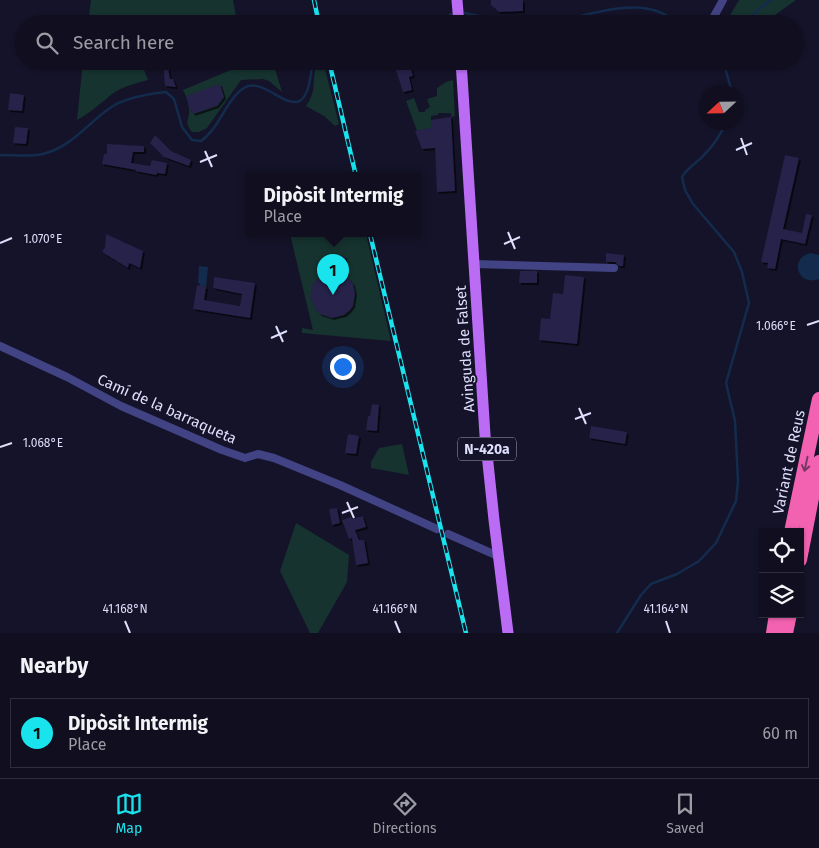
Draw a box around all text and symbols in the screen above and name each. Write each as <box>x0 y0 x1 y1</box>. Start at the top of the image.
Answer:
search box <box>15 15 804 70</box>
icon: search <box>33 29 61 57</box>
text: Search here <box>73 31 174 54</box>
north arrow <box>699 85 744 130</box>
popup <box>246 172 421 237</box>
text: Dipòsit Intermig <box>263 184 404 207</box>
text: Place <box>263 207 302 226</box>
text: 1.070°E <box>24 232 62 246</box>
pin: 1 <box>317 254 349 295</box>
street label: Avinguda de Falset <box>452 284 478 413</box>
text: 1.066°E <box>756 319 796 333</box>
your location <box>330 354 356 380</box>
street label: Camí de la barraqueta <box>95 370 239 448</box>
street label: Variant de Reus <box>769 408 809 516</box>
text: 1.068°E <box>23 436 63 450</box>
road number: N-420a <box>458 438 516 460</box>
one-way arrow <box>800 456 810 472</box>
map controls <box>759 528 804 618</box>
button: locate <box>759 528 804 573</box>
button: layers <box>759 573 804 618</box>
text: 41.168°N <box>102 602 148 616</box>
text: 41.166°N <box>373 602 417 616</box>
text: 41.164°N <box>643 602 689 616</box>
text: Nearby <box>20 653 88 679</box>
text: Dipòsit Intermig <box>68 712 208 735</box>
text: 1 <box>33 724 41 743</box>
text: 60 m <box>763 724 798 743</box>
text: Place <box>68 735 107 754</box>
tab: Map <box>115 790 143 837</box>
tab: Directions <box>372 790 437 837</box>
tab: Saved <box>666 790 704 837</box>

